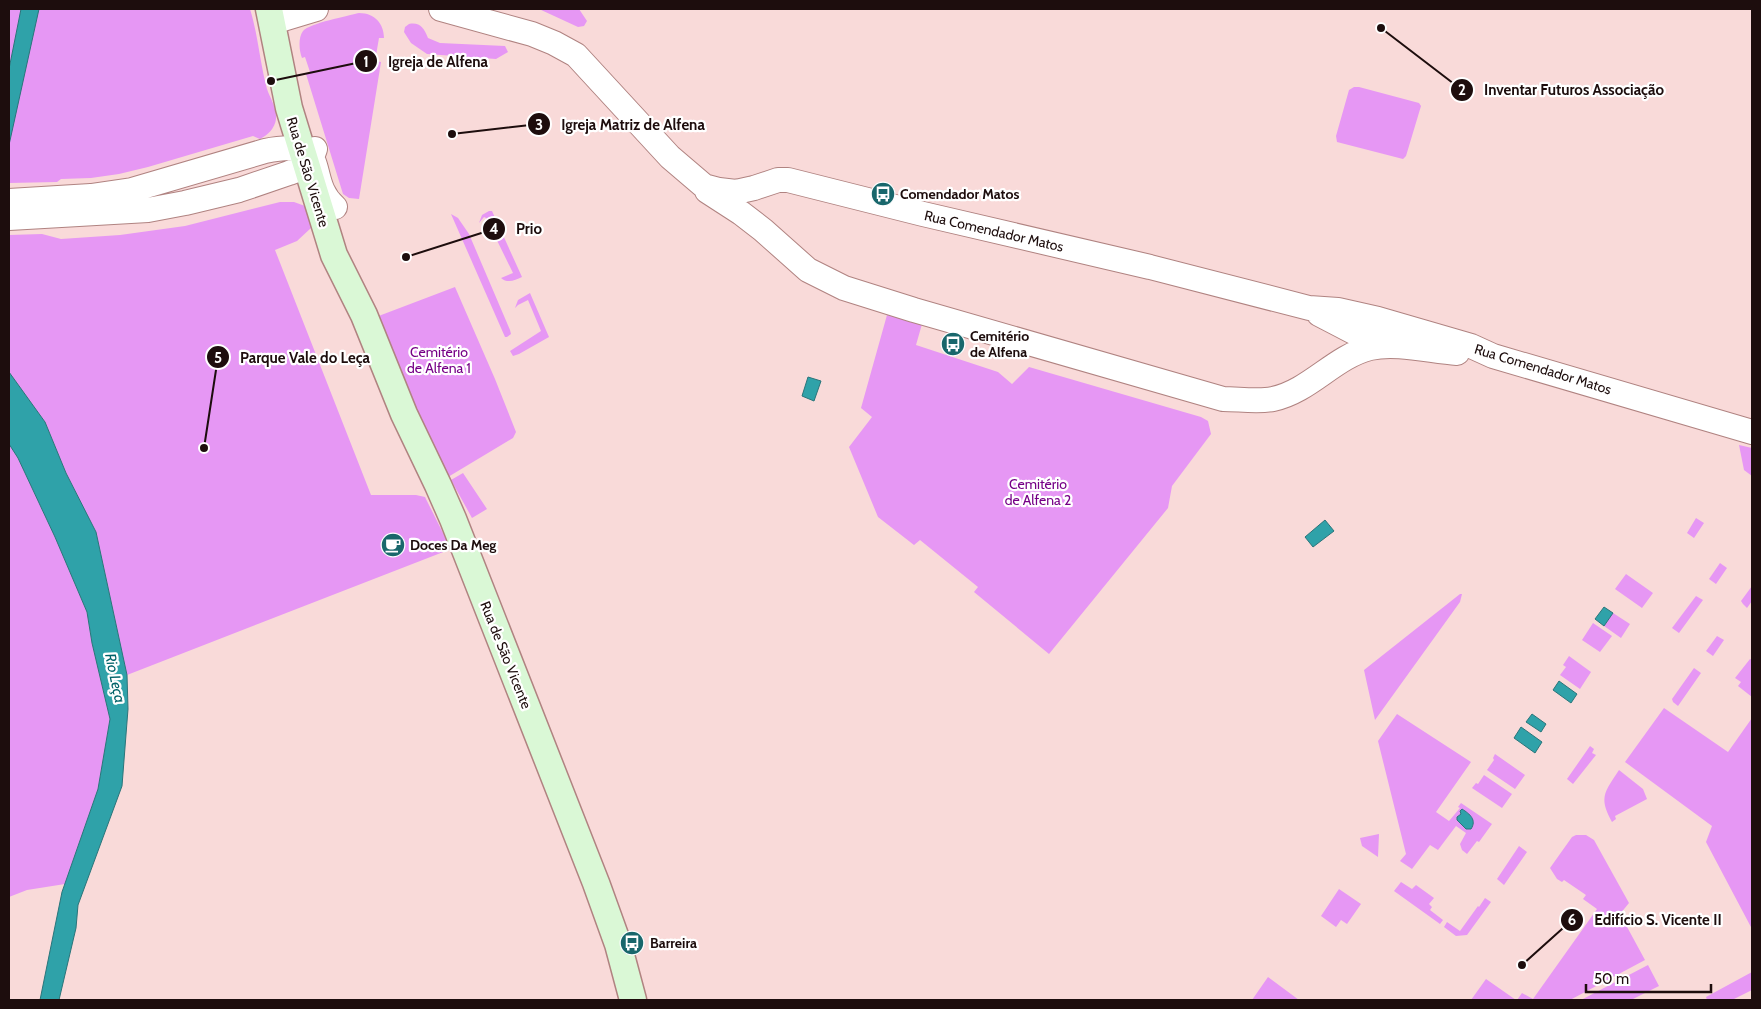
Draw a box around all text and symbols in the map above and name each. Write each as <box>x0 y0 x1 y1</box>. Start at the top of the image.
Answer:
callout: Igreja de Alfena <box>353 46 498 76</box>
text: 1 <box>363 53 369 71</box>
text: Igreja de Alfena <box>388 53 488 71</box>
callout: Inventar Futuros Associação <box>1449 75 1674 105</box>
text: 2 <box>1458 81 1466 99</box>
text: Inventar Futuros Associação <box>1484 81 1664 99</box>
callout: Igreja Matriz de Alfena <box>527 109 715 139</box>
street label: Rua de São Vicente <box>283 115 333 229</box>
text: 3 <box>535 116 543 134</box>
text: Igreja Matriz de Alfena <box>561 116 705 134</box>
bus stop icon: Comendador Matos <box>870 181 896 207</box>
place label: Comendador Matos <box>900 185 1019 203</box>
street label: Rua Comendador Matos <box>923 206 1066 256</box>
callout: Prio <box>481 214 552 244</box>
text: 4 <box>489 220 499 238</box>
text: Prio <box>516 220 542 238</box>
place label: Cemitério de Alfena <box>970 327 1029 361</box>
bus stop icon: Cemitério de Alfena <box>940 331 966 357</box>
street label: Rua Comendador Matos <box>1472 340 1614 398</box>
callout: Parque Vale do Leça <box>205 342 380 372</box>
park label: Cemitério de Alfena 1 <box>407 343 471 377</box>
text: 5 <box>214 349 222 367</box>
text: Parque Vale do Leça <box>240 349 371 367</box>
park label: Cemitério de Alfena 2 <box>1005 475 1071 509</box>
cafe icon: Doces Da Meg <box>380 532 406 558</box>
place label: Doces Da Meg <box>410 536 496 554</box>
street label: Rua de São Vicente <box>476 599 536 711</box>
water label: Rio Leça <box>101 651 129 705</box>
callout: Edifício S. Vicente II <box>1559 905 1732 935</box>
text: 6 <box>1568 911 1576 929</box>
text: Edifício S. Vicente II <box>1594 911 1722 929</box>
bus stop icon: Barreira <box>619 930 645 956</box>
place label: Barreira <box>650 934 697 952</box>
scale bar <box>1586 962 1711 994</box>
text: 50 m <box>1594 970 1629 988</box>

